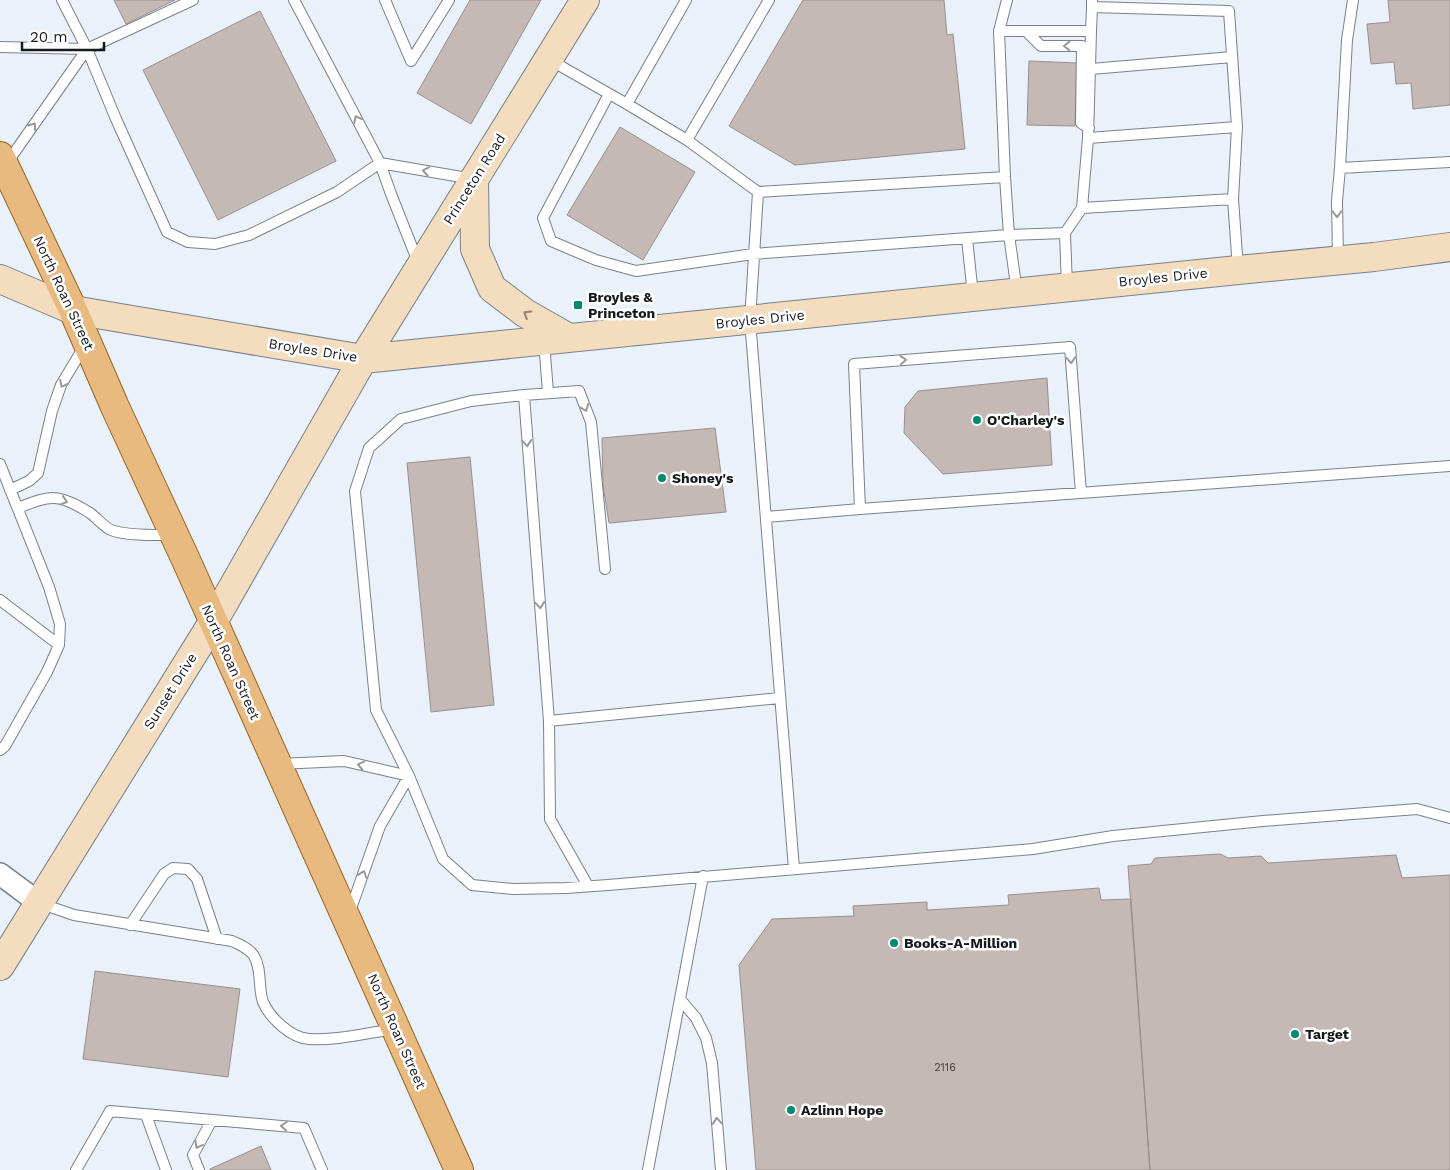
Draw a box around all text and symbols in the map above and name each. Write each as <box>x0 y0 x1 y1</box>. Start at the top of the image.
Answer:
scale bar <box>22 20 105 52</box>
text: 20 m <box>30 28 68 46</box>
one-way arrow <box>1063 41 1070 51</box>
one-way arrow <box>354 116 364 125</box>
one-way arrow <box>27 122 36 132</box>
street label: Princeton Road <box>440 131 508 227</box>
one-way arrow <box>421 167 430 177</box>
one-way arrow <box>1332 210 1343 218</box>
street label: North Roan Street <box>31 233 98 353</box>
street label: Broyles Drive <box>1118 264 1208 290</box>
place label: Broyles & Princeton <box>588 289 655 321</box>
marker: Broyles & Princeton <box>572 299 584 311</box>
street label: Broyles Drive <box>715 306 805 332</box>
one-way arrow <box>523 311 533 320</box>
street label: Broyles Drive <box>268 335 358 365</box>
one-way arrow <box>899 355 907 366</box>
one-way arrow <box>1065 356 1076 364</box>
one-way arrow <box>59 379 69 388</box>
one-way arrow <box>579 403 589 411</box>
place label: O'Charley's <box>987 412 1065 428</box>
marker: O'Charley's <box>971 414 983 426</box>
one-way arrow <box>522 439 533 447</box>
place label: Shoney's <box>672 470 734 486</box>
marker: Shoney's <box>656 472 668 484</box>
one-way arrow <box>59 495 68 505</box>
one-way arrow <box>535 601 546 609</box>
street label: North Roan Street <box>198 602 264 722</box>
street label: Sunset Drive <box>140 650 200 732</box>
one-way arrow <box>357 760 366 771</box>
one-way arrow <box>358 870 368 878</box>
place label: Books-A-Million <box>904 935 1017 951</box>
marker: Books-A-Million <box>888 937 900 949</box>
street label: North Roan Street <box>364 971 430 1091</box>
place label: Target <box>1305 1026 1349 1042</box>
marker: Target <box>1289 1028 1301 1040</box>
house number: 2116 <box>934 1061 956 1074</box>
place label: Azlinn Hope <box>801 1102 883 1118</box>
marker: Azlinn Hope <box>785 1104 797 1116</box>
one-way arrow <box>712 1117 723 1125</box>
one-way arrow <box>279 1121 287 1132</box>
one-way arrow <box>195 1139 205 1148</box>

